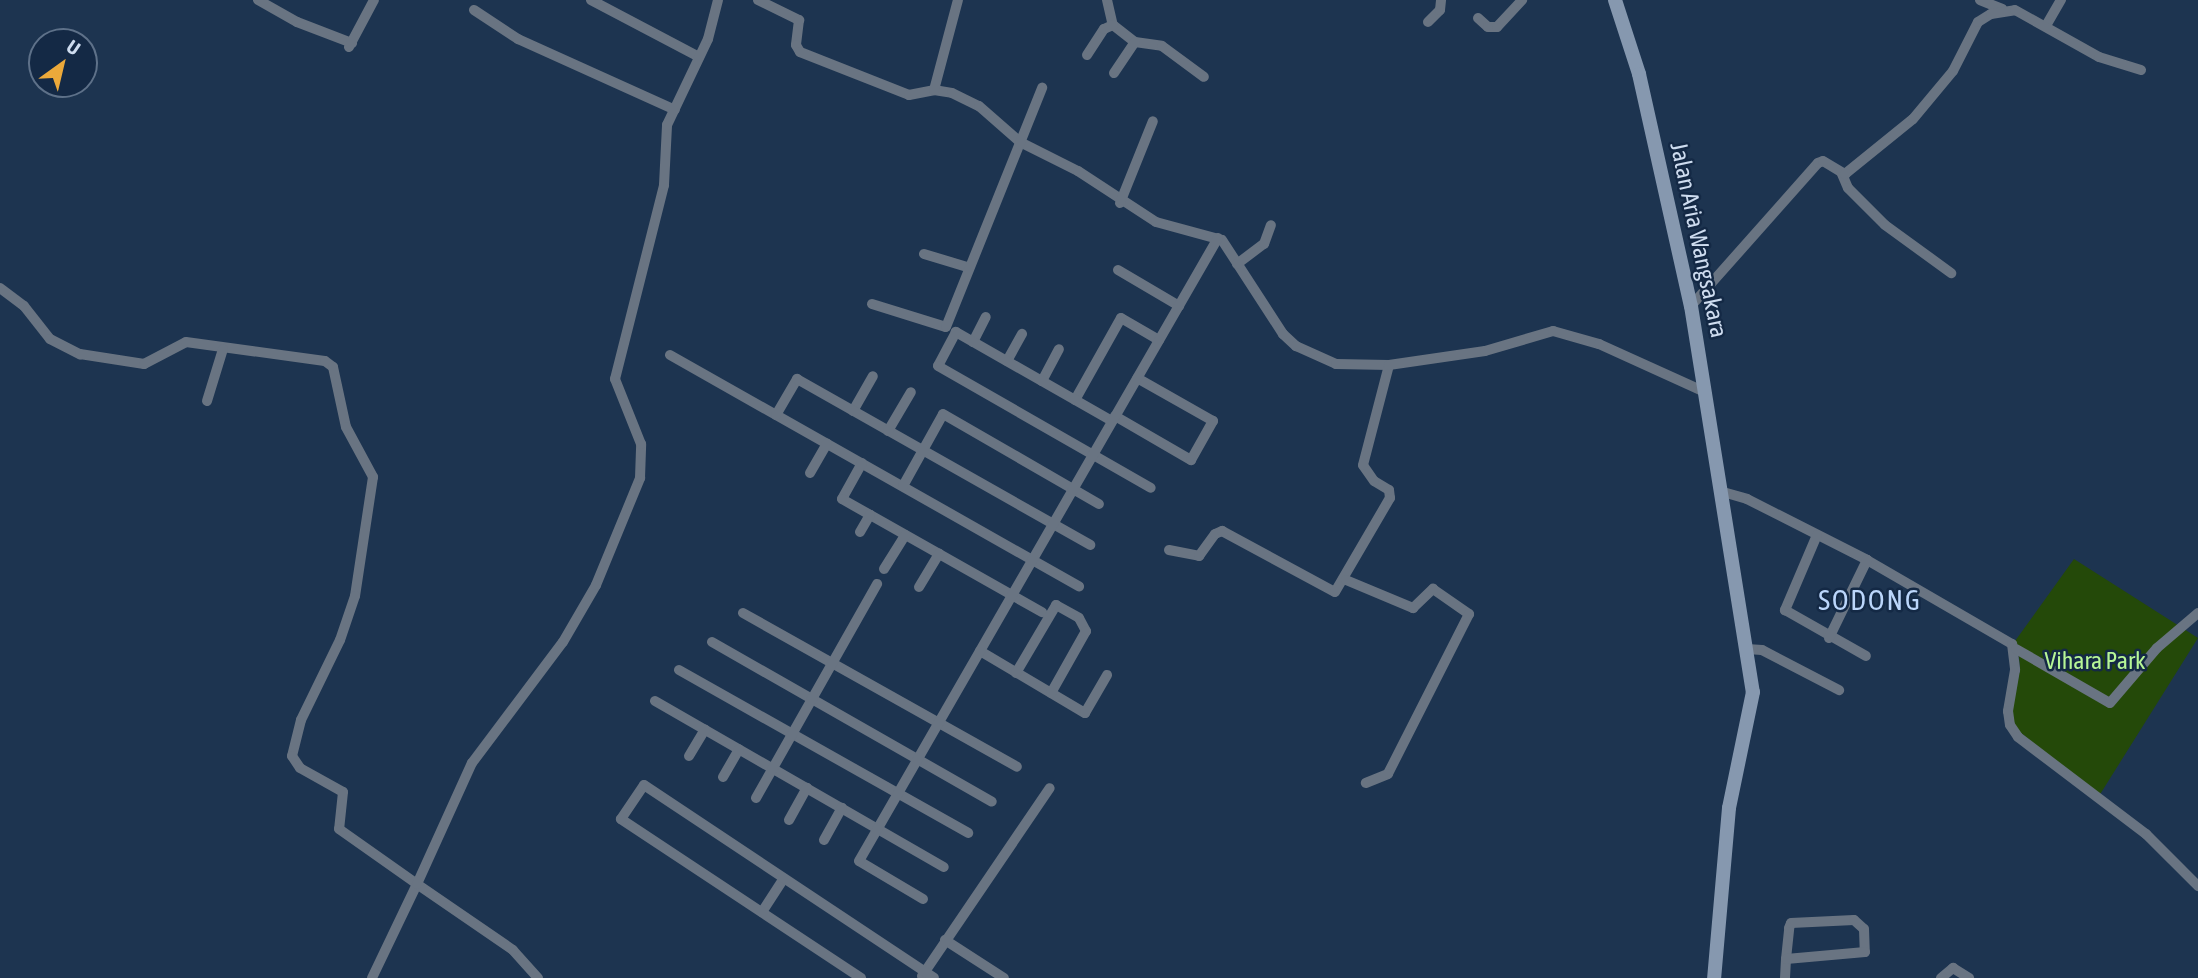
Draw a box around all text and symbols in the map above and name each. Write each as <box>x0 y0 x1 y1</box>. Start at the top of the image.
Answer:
north arrow <box>28 28 98 98</box>
text: U <box>63 35 84 60</box>
street label: Jalan Aria Wangsakara <box>1664 140 1734 340</box>
district label: SODONG <box>1819 583 1921 617</box>
park label: Vihara Park <box>2044 647 2146 675</box>

